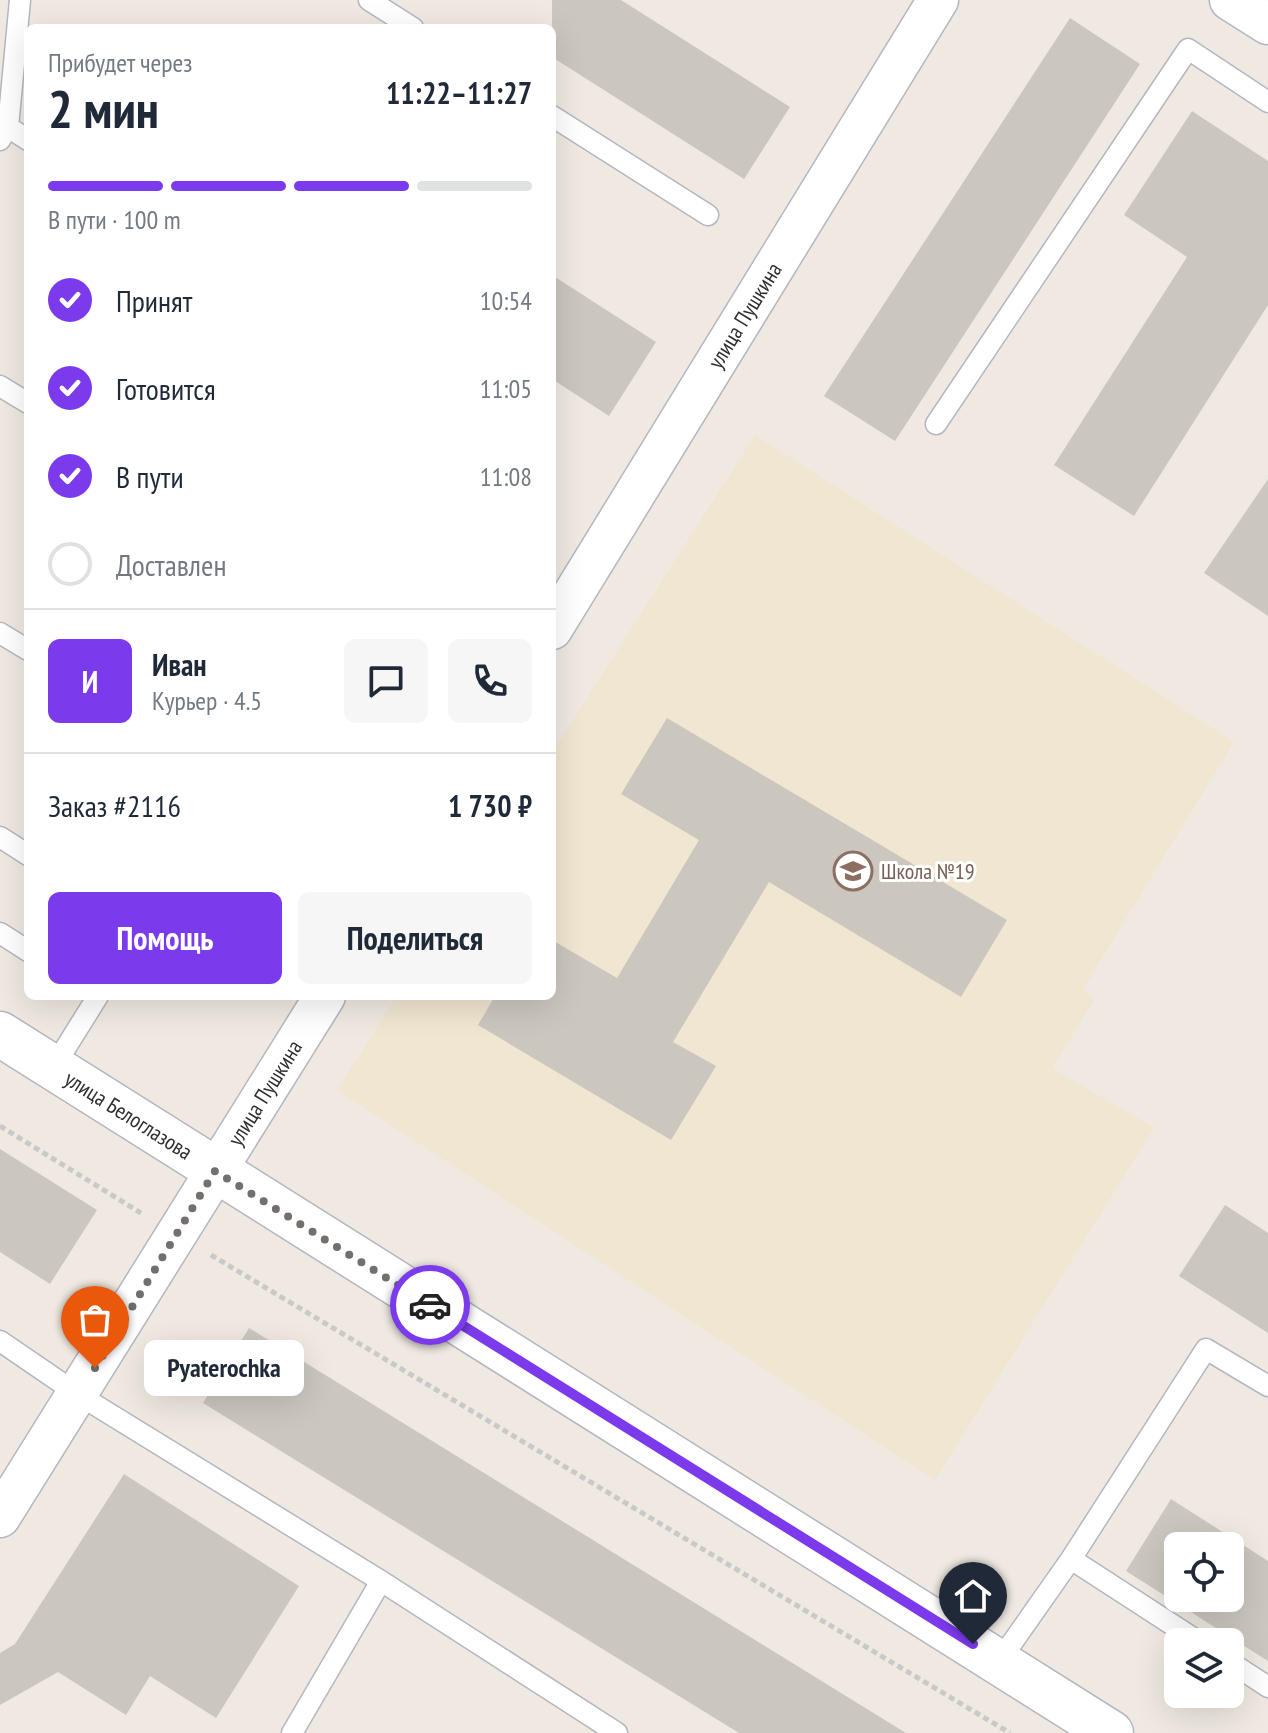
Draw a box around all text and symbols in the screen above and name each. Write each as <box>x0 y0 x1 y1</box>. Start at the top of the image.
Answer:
text: Прибудет через <box>48 46 192 79</box>
text: 11:22–11:27 <box>386 73 532 112</box>
text: 2 мин <box>48 75 159 142</box>
text: В пути · 100 m <box>48 203 181 236</box>
street label: улица Пушкина <box>701 257 788 374</box>
icon: check <box>48 278 92 322</box>
text: Принят <box>116 281 192 320</box>
text: 10:54 <box>480 284 532 317</box>
icon: check <box>48 366 92 410</box>
text: Готовится <box>116 369 216 408</box>
text: 11:05 <box>480 372 532 405</box>
icon: check <box>48 454 92 498</box>
text: В пути <box>116 457 184 496</box>
text: 11:08 <box>480 460 532 493</box>
text: Доставлен <box>116 545 226 584</box>
button: chat <box>344 639 428 723</box>
button: phone <box>448 639 532 723</box>
text: Иван <box>152 645 207 684</box>
text: И <box>82 662 98 701</box>
text: Курьер · 4.5 <box>152 684 262 717</box>
text: Заказ #2116 <box>48 786 181 825</box>
text: 1 730 ₽ <box>448 786 532 825</box>
school or university icon: Школа №19 <box>832 850 874 892</box>
place label: Школа №19 <box>881 857 975 885</box>
button: Помощь <box>48 892 282 984</box>
button: Поделиться <box>298 892 532 984</box>
street label: улица Пушкина <box>221 1035 308 1151</box>
street label: улица Белоглазова <box>60 1064 198 1166</box>
courier <box>390 1265 470 1345</box>
icon: car <box>408 1283 452 1327</box>
pin <box>61 1286 129 1368</box>
icon: bag <box>73 1298 117 1342</box>
callout: Pyaterochka <box>143 1340 303 1396</box>
text: Pyaterochka <box>167 1351 281 1384</box>
map controls <box>1164 1532 1244 1708</box>
button: locate <box>1164 1532 1244 1612</box>
pin <box>939 1562 1007 1644</box>
icon: home <box>951 1574 995 1618</box>
button: layers <box>1164 1628 1244 1708</box>

